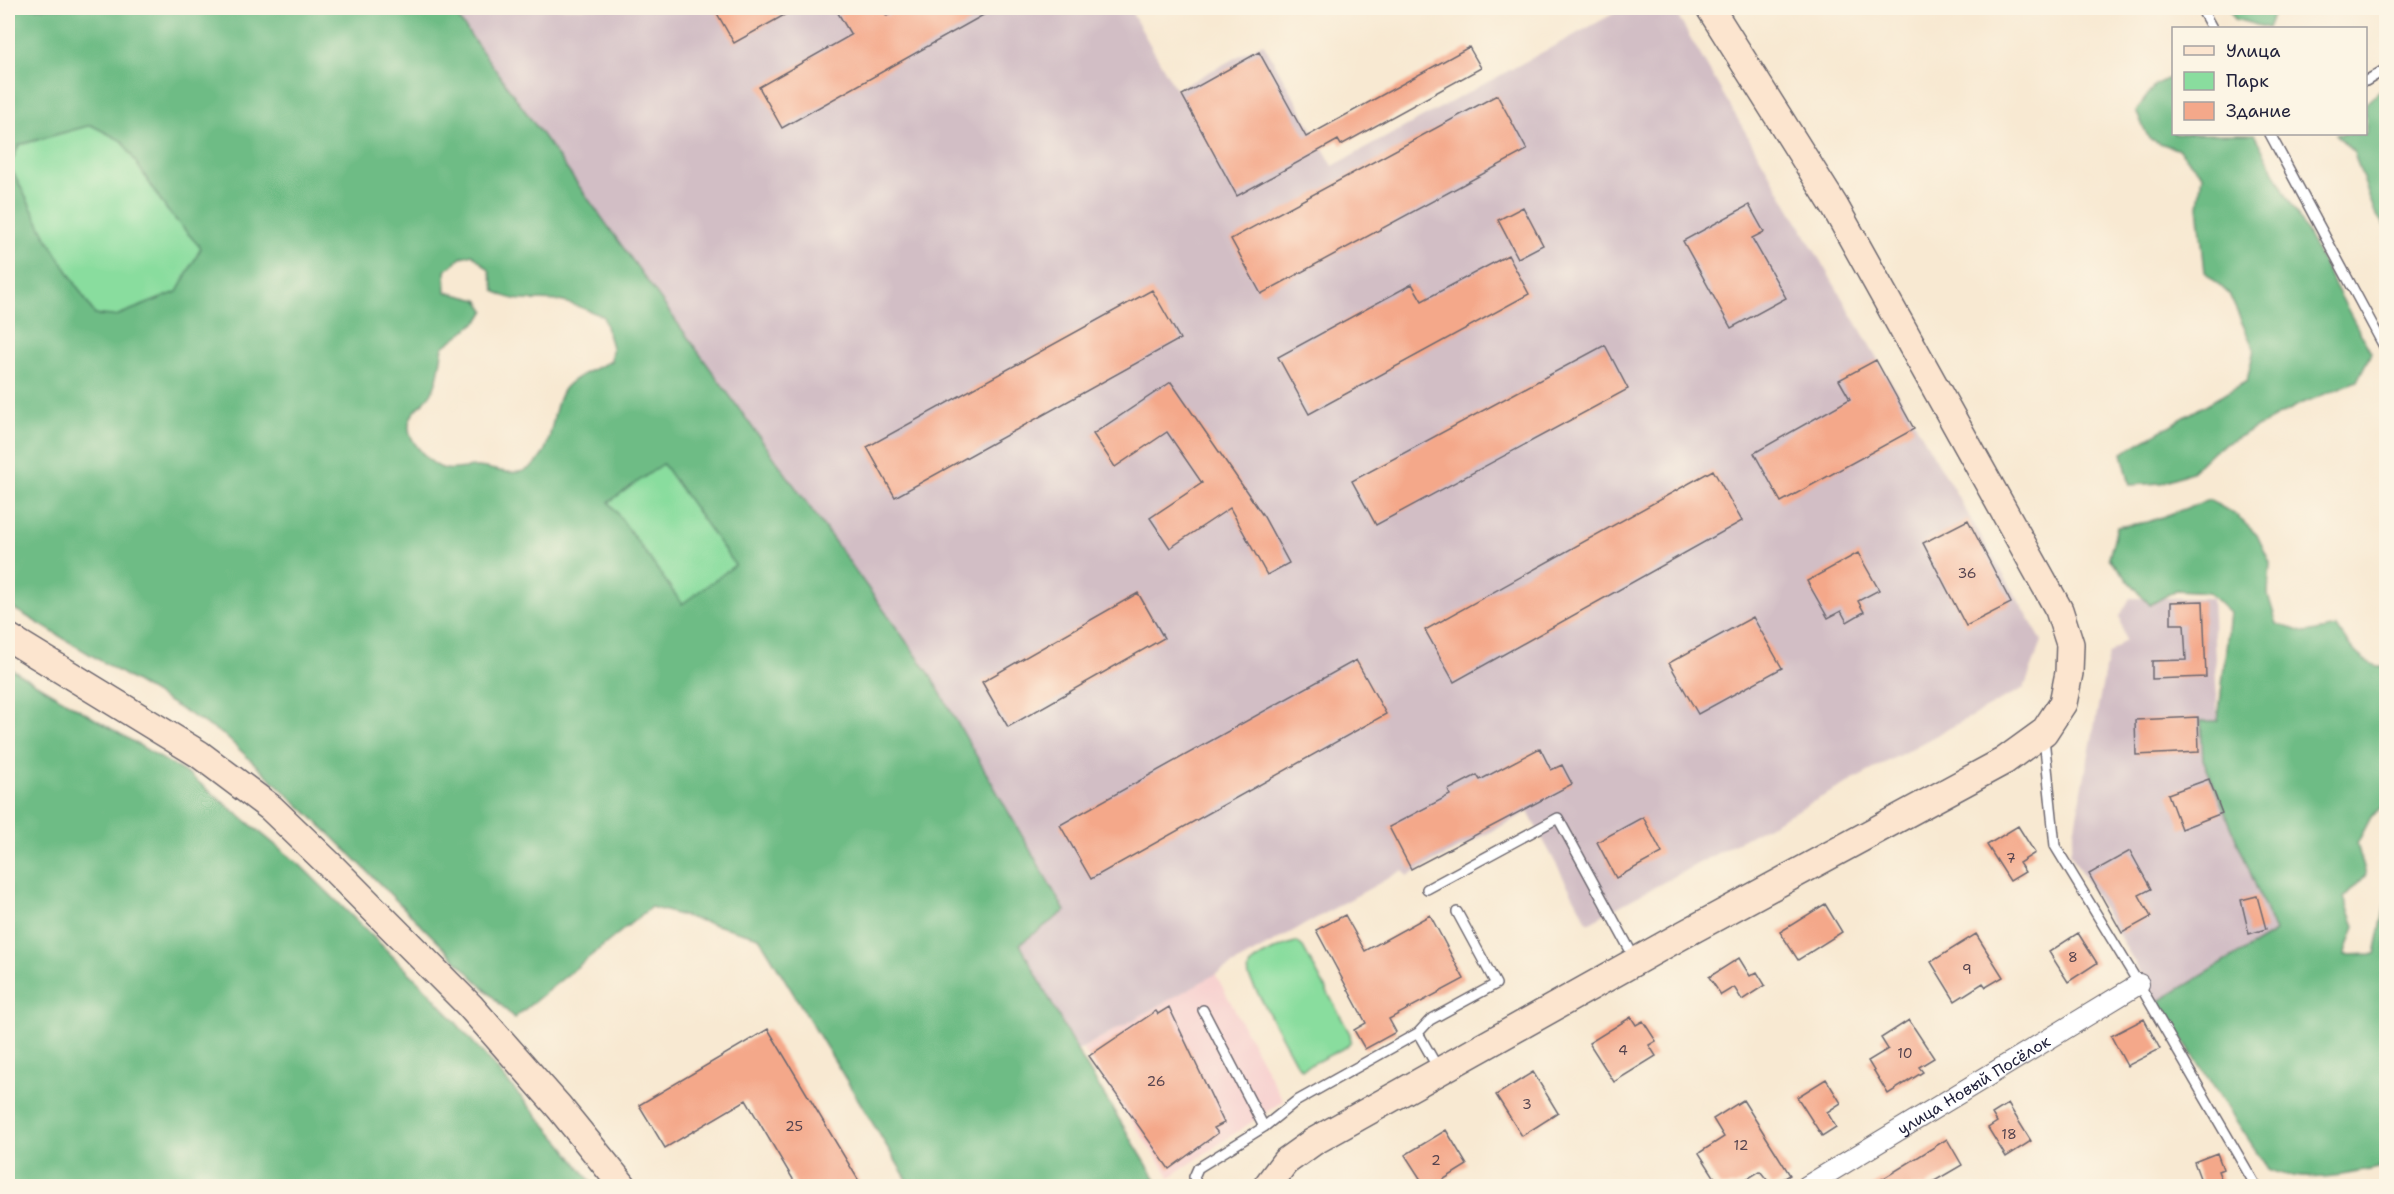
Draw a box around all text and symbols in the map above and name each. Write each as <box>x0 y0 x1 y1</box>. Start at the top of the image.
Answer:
legend <box>2172 27 2367 135</box>
text: Улица <box>2226 39 2280 63</box>
text: Парк <box>2226 69 2269 93</box>
text: Здание <box>2226 99 2291 123</box>
house number: 36 <box>1957 564 1977 582</box>
house number: 7 <box>2006 849 2016 867</box>
house number: 8 <box>2068 948 2078 966</box>
house number: 9 <box>1962 960 1972 978</box>
street label: улица Новый Посёлок <box>1894 1030 2055 1140</box>
house number: 4 <box>1618 1041 1628 1059</box>
house number: 10 <box>1897 1044 1913 1062</box>
house number: 26 <box>1147 1072 1166 1090</box>
house number: 3 <box>1522 1095 1532 1113</box>
house number: 25 <box>785 1117 803 1135</box>
house number: 18 <box>2001 1125 2017 1143</box>
house number: 12 <box>1734 1136 1748 1154</box>
house number: 2 <box>1431 1151 1441 1169</box>

